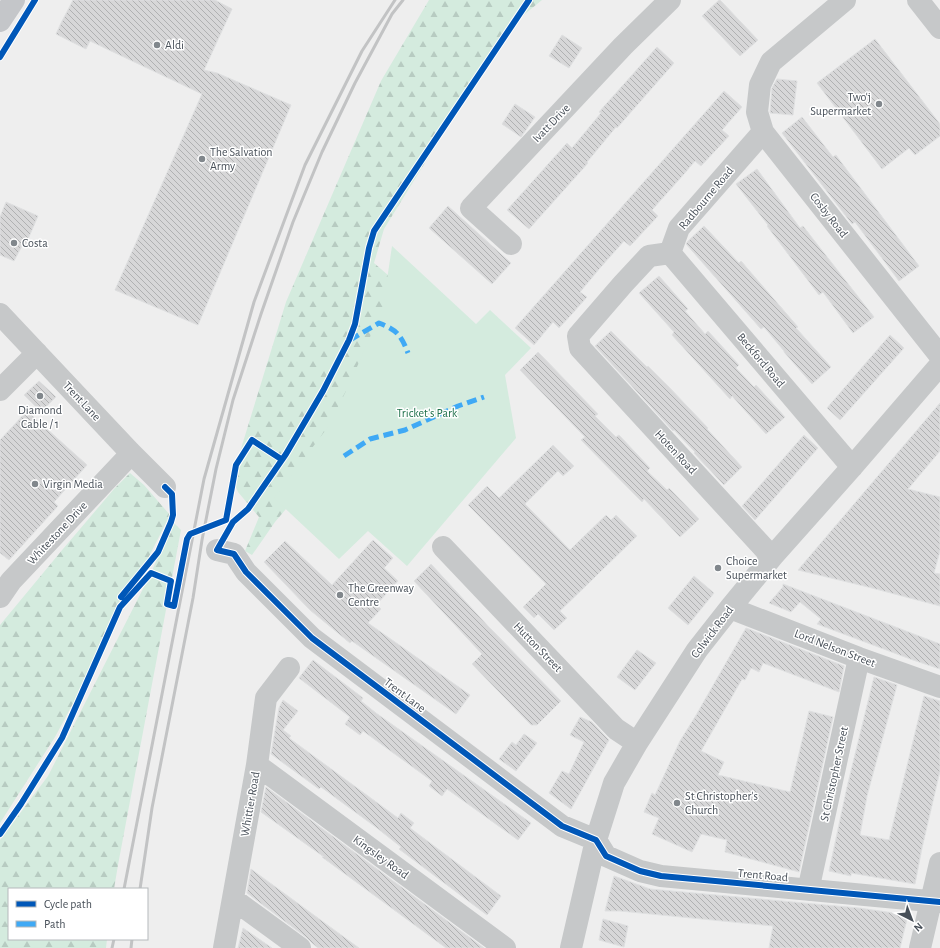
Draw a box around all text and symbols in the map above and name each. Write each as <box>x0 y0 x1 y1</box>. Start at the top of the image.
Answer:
place label: Aldi <box>165 39 184 51</box>
marker: Aldi <box>152 40 162 50</box>
place label: Two'j Supermarket <box>810 91 871 117</box>
marker: Two'j Supermarket <box>874 99 884 109</box>
street label: Ivatt Drive <box>530 102 572 144</box>
place label: The Salvation Army <box>210 146 273 173</box>
marker: The Salvation Army <box>197 154 207 164</box>
street label: Radbourne Road <box>676 164 736 232</box>
street label: Cosby Road <box>807 190 850 240</box>
place label: Costa <box>22 237 48 249</box>
marker: Costa <box>9 238 19 248</box>
street label: Beckford Road <box>735 330 787 390</box>
street label: Trent Lane <box>61 379 103 423</box>
marker: Diamond Cable / 1 <box>35 391 45 401</box>
place label: Diamond Cable / 1 <box>18 404 62 430</box>
park label: Tricket's Park <box>397 407 458 419</box>
street label: Hoten Road <box>653 428 699 476</box>
place label: Virgin Media <box>43 478 103 490</box>
marker: Virgin Media <box>30 479 40 489</box>
street label: Whitestone Drive <box>25 499 89 567</box>
place label: Choice Supermarket <box>726 555 787 581</box>
marker: Choice Supermarket <box>713 563 723 573</box>
place label: The Greenway Centre <box>348 582 414 608</box>
marker: The Greenway Centre <box>335 590 345 600</box>
street label: Colwick Road <box>689 604 735 660</box>
street label: Hutton Street <box>511 620 565 674</box>
street label: Lord Nelson Street <box>793 627 877 669</box>
street label: Trent Lane <box>382 676 428 714</box>
street label: St Christopher Street <box>818 725 850 822</box>
street label: Whittier Road <box>238 771 262 837</box>
place label: St Christopher's Church <box>685 790 758 816</box>
marker: St Christopher's Church <box>672 798 682 808</box>
street label: Kingsley Road <box>350 833 411 882</box>
street label: Trent Road <box>737 867 789 883</box>
legend <box>8 888 148 940</box>
text: Cycle path <box>44 898 92 911</box>
north arrow <box>892 900 932 940</box>
text: Path <box>44 918 66 930</box>
text: N <box>912 920 925 934</box>

